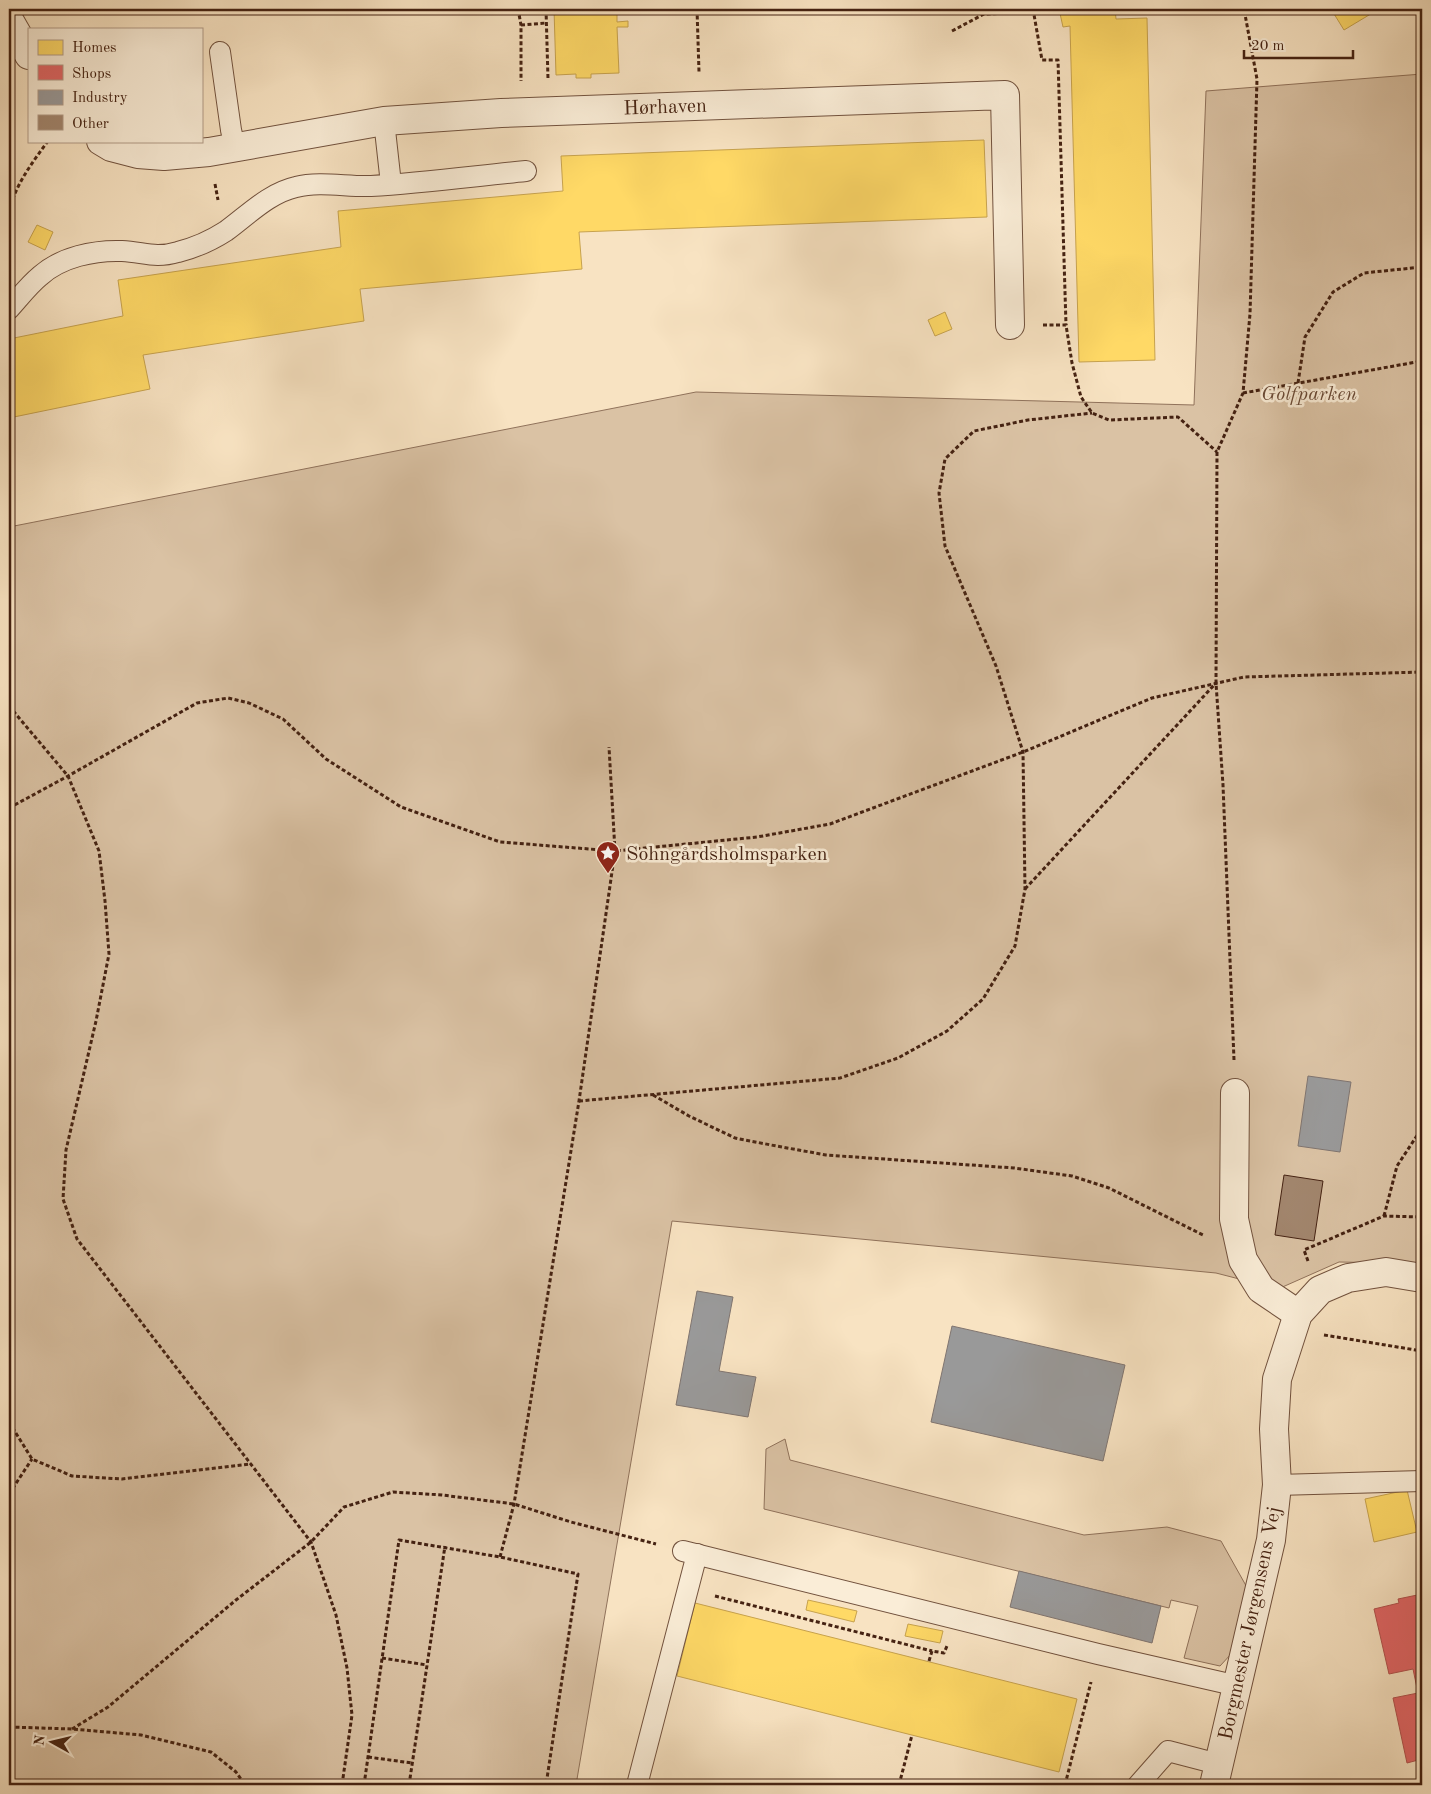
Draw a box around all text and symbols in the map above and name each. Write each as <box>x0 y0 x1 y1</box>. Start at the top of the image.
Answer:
legend <box>28 28 202 142</box>
scale bar <box>1244 28 1352 60</box>
text: 20 m <box>1251 39 1285 54</box>
text: Homes <box>72 41 117 56</box>
text: Shops <box>72 67 111 82</box>
text: Industry <box>72 91 128 106</box>
street label: Hørhaven <box>623 97 707 119</box>
text: Other <box>72 117 109 132</box>
park label: Golfparken <box>1261 385 1357 405</box>
place icon: Sohngårdsholmsparken <box>595 840 621 874</box>
place label: Sohngårdsholmsparken <box>626 845 828 865</box>
street label: Borgmester Jørgensens Vej <box>1216 1505 1286 1742</box>
north arrow <box>28 1716 78 1766</box>
text: N <box>32 1734 48 1747</box>

